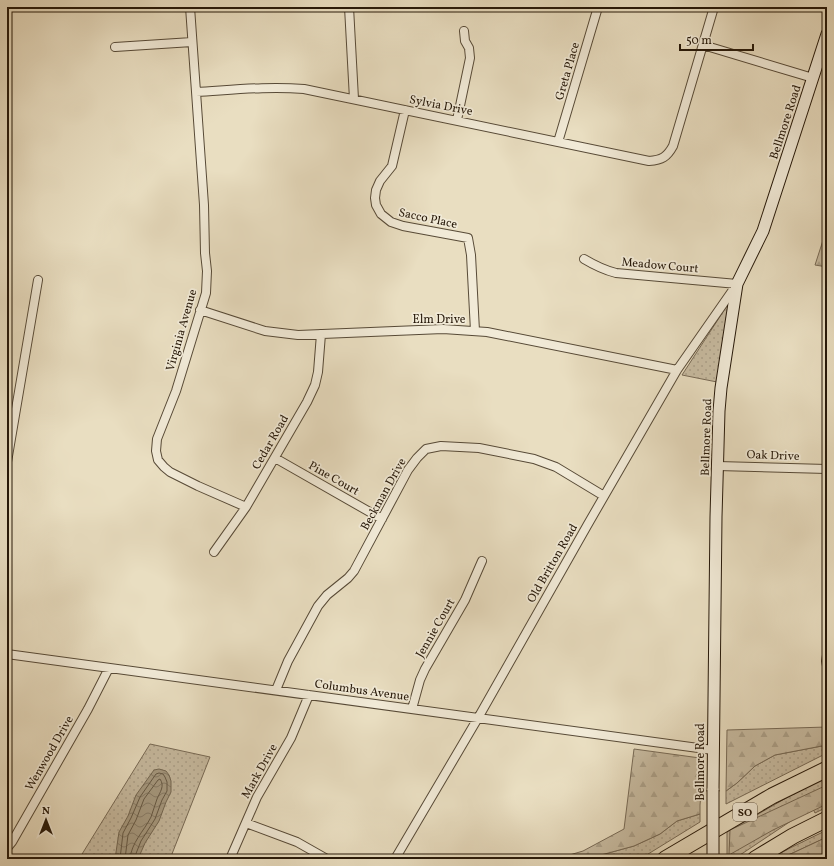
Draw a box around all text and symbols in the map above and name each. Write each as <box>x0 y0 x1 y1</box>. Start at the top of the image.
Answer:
scale bar <box>680 26 753 52</box>
text: 50 m <box>686 33 712 49</box>
street label: Greta Place <box>552 40 584 102</box>
street label: Bellmore Road <box>766 83 806 162</box>
street label: Sylvia Drive <box>408 92 474 120</box>
street label: Sacco Place <box>397 205 459 233</box>
street label: Meadow Court <box>621 255 699 277</box>
street label: Virginia Avenue <box>163 287 201 373</box>
street label: Elm Drive <box>412 312 466 328</box>
street label: Bellmore Road <box>698 398 716 476</box>
street label: Cedar Road <box>249 412 293 473</box>
street label: Oak Drive <box>746 447 800 465</box>
street label: Beckman Drive <box>357 455 410 533</box>
street label: Pine Court <box>305 458 362 500</box>
street label: Old Britton Road <box>524 521 582 606</box>
street label: Jennie Court <box>412 596 459 661</box>
street label: Columbus Avenue <box>314 676 410 706</box>
street label: Wenwood Drive <box>22 713 78 794</box>
street label: Bellmore Road <box>693 723 709 801</box>
street label: Mark Drive <box>238 741 282 802</box>
north arrow <box>26 800 66 840</box>
road number: SO <box>733 803 757 821</box>
text: N <box>42 804 50 819</box>

